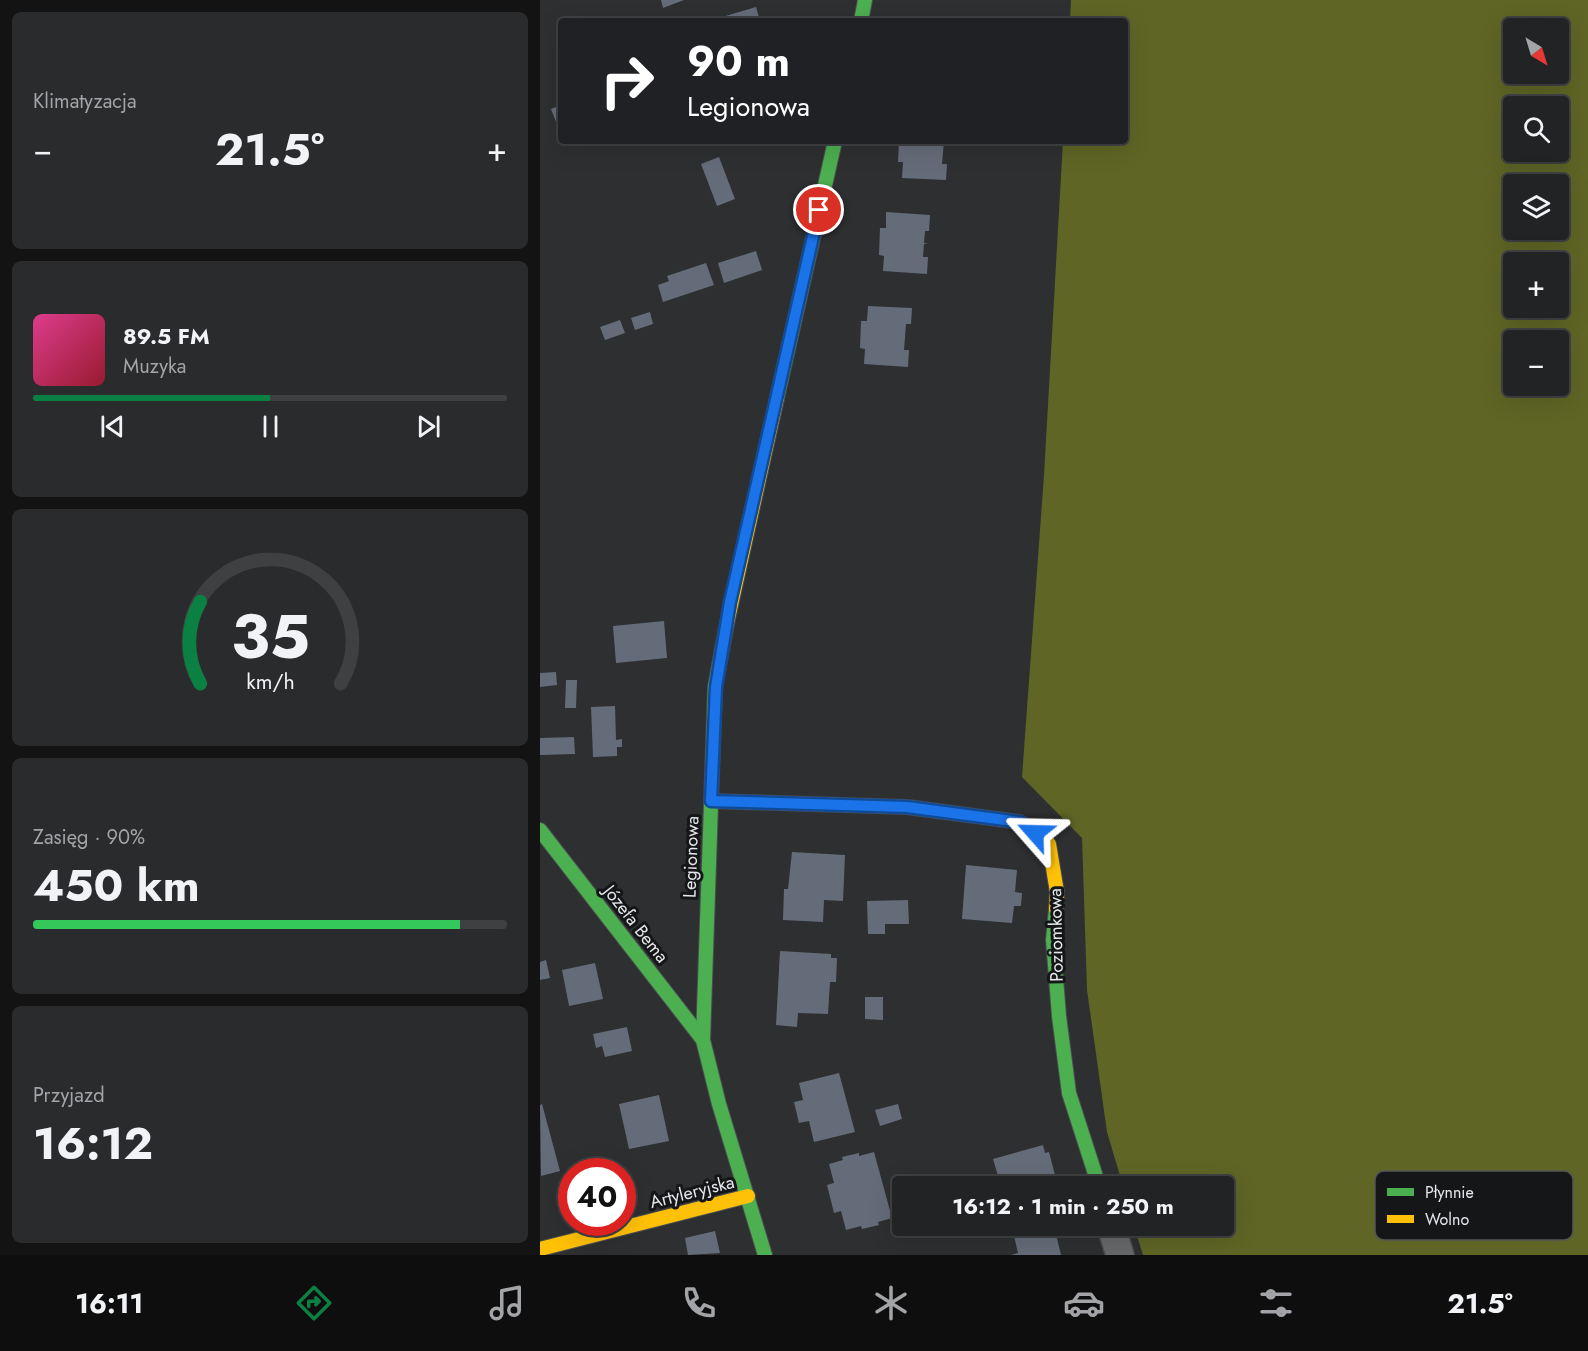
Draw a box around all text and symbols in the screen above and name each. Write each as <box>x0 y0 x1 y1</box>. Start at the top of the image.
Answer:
north arrow <box>1503 18 1569 84</box>
map controls <box>1503 18 1569 396</box>
text: 90 m <box>687 31 790 92</box>
icon: right <box>588 42 666 120</box>
text: Klimatyzacja <box>33 87 137 116</box>
text: Legionowa <box>687 87 810 126</box>
button: search <box>1503 96 1569 162</box>
text: 21.5° <box>215 117 324 182</box>
text: − <box>33 126 52 173</box>
text: + <box>487 126 507 173</box>
button: layers <box>1503 174 1569 240</box>
pin <box>793 184 844 235</box>
icon: arrive <box>802 193 835 226</box>
button: + <box>1503 252 1569 318</box>
text: 89.5 FM <box>123 320 210 352</box>
button: − <box>1503 330 1569 396</box>
text: Muzyka <box>123 352 186 381</box>
icon: previous <box>96 410 129 443</box>
icon: pause <box>254 410 287 443</box>
icon: next <box>412 410 445 443</box>
text: 35 <box>230 592 309 682</box>
text: km/h <box>246 667 294 698</box>
position arrow <box>1003 801 1067 865</box>
street label: Legionowa <box>677 816 705 898</box>
text: Zasięg · 90% <box>33 823 145 852</box>
text: 450 km <box>33 853 200 918</box>
street label: Józefa Bema <box>596 878 675 968</box>
street label: Poziomkowa <box>1042 888 1070 982</box>
text: Przyjazd <box>33 1081 105 1110</box>
text: 16:12 <box>33 1111 153 1176</box>
speed limit sign: 40 <box>558 1158 636 1236</box>
street label: Artyleryjska <box>647 1169 737 1215</box>
legend <box>1375 1171 1573 1240</box>
text: Płynnie <box>1425 1181 1474 1204</box>
text: 16:12 · 1 min · 250 m <box>952 1190 1174 1222</box>
text: Wolno <box>1425 1208 1469 1231</box>
icon: directions <box>293 1282 335 1324</box>
icon: music <box>486 1282 528 1324</box>
icon: phone <box>678 1282 720 1324</box>
icon: climate <box>870 1282 912 1324</box>
icon: car <box>1063 1282 1105 1324</box>
icon: filters <box>1255 1282 1297 1324</box>
text: 16:11 <box>75 1284 143 1323</box>
text: 21.5° <box>1447 1284 1513 1323</box>

